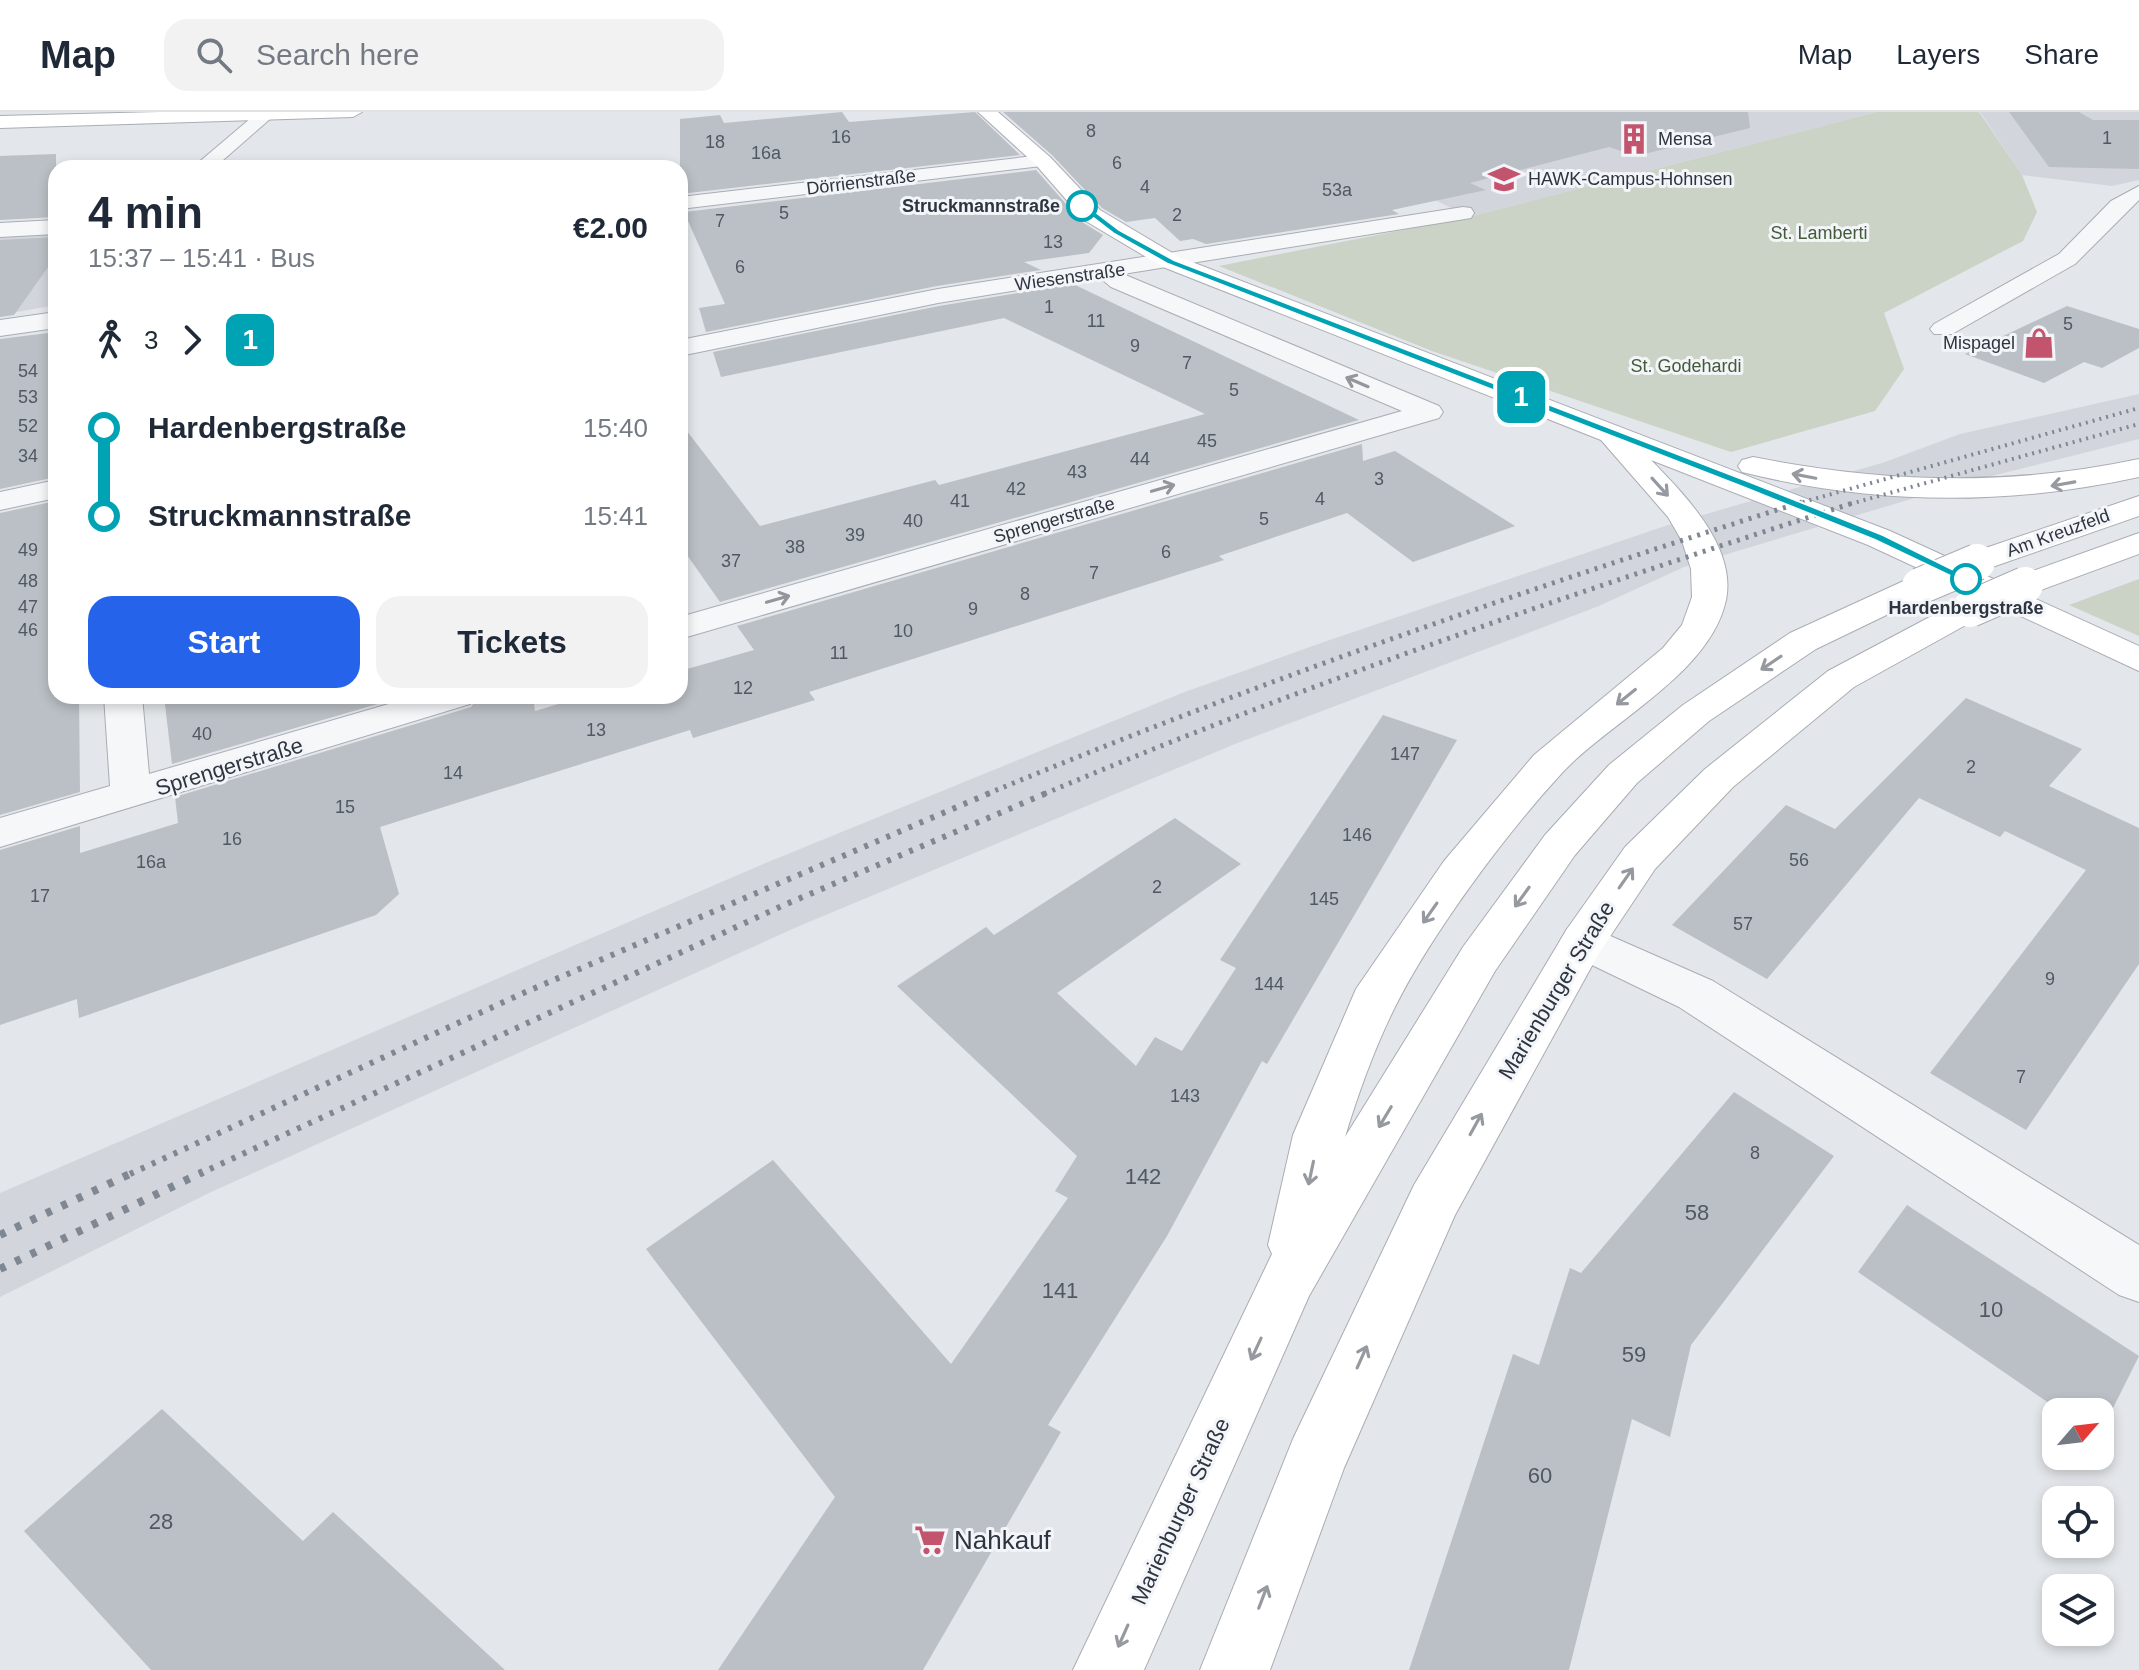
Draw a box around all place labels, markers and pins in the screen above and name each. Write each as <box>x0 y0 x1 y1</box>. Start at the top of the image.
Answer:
building icon: Mensa <box>1617 122 1651 156</box>
place label: Mensa <box>1658 129 1713 149</box>
school or university icon: HAWK-Campus-Hohnsen <box>1487 162 1521 196</box>
place label: HAWK-Campus-Hohnsen <box>1528 169 1732 189</box>
marker: Struckmannstraße <box>1067 191 1097 221</box>
place label: Struckmannstraße <box>902 196 1060 216</box>
shop icon: Mispagel <box>2022 326 2056 360</box>
place label: Mispagel <box>1943 333 2015 353</box>
marker: Hardenbergstraße <box>1951 564 1981 594</box>
place label: Hardenbergstraße <box>1888 598 2044 618</box>
supermarket icon: Nahkauf <box>913 1523 947 1557</box>
place label: Nahkauf <box>954 1525 1052 1555</box>

